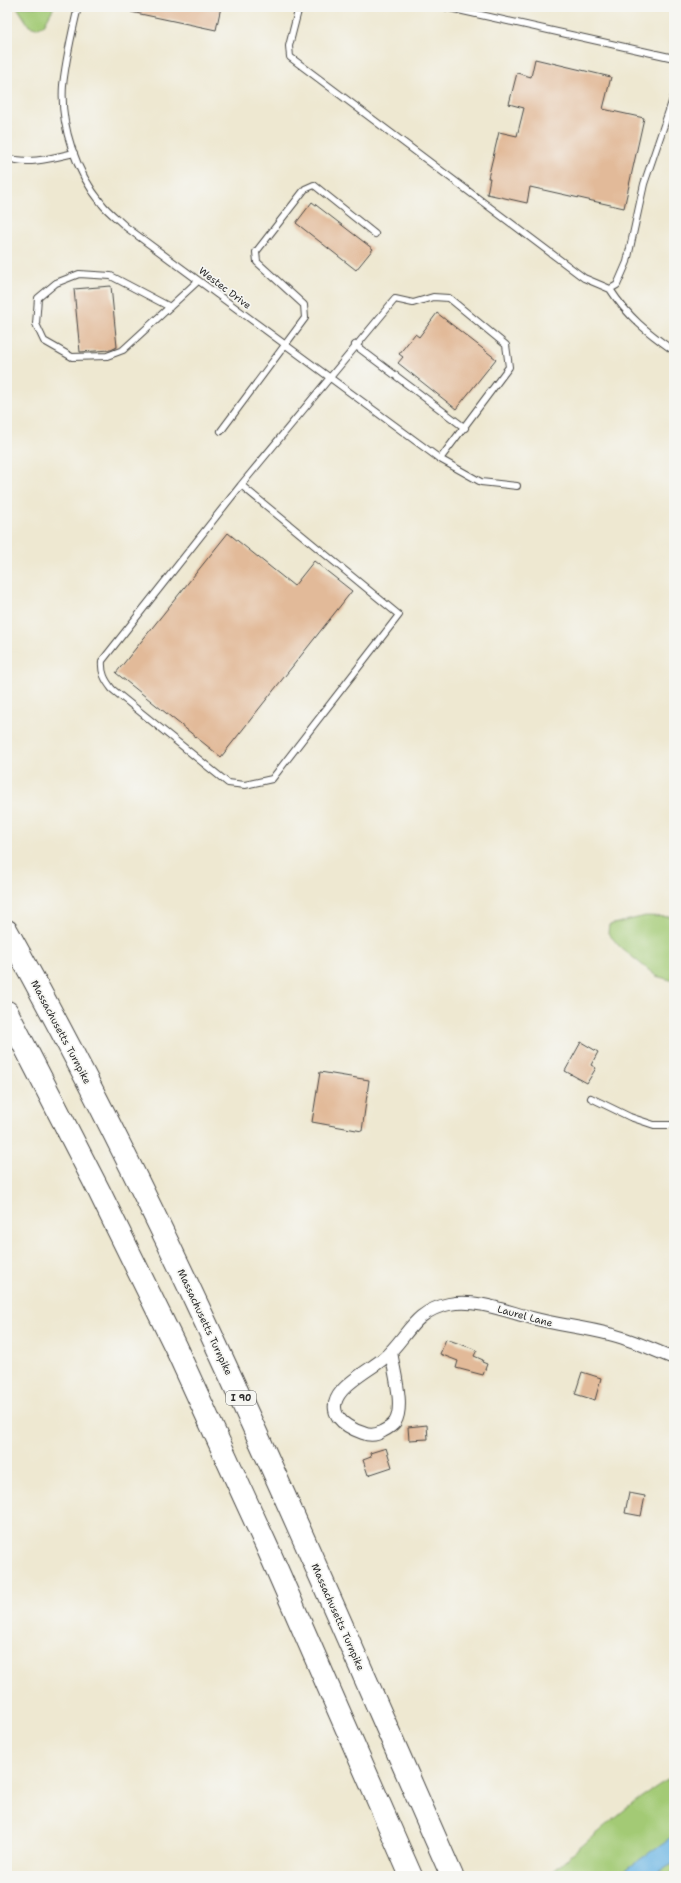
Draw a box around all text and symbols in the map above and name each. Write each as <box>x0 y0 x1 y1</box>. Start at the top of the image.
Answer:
street label: Westec Drive <box>196 264 254 312</box>
street label: Massachusetts Turnpike <box>28 978 94 1086</box>
street label: Massachusetts Turnpike <box>175 1267 236 1378</box>
street label: Laurel Lane <box>496 1302 554 1330</box>
road number: I 90 <box>226 1391 256 1405</box>
street label: Massachusetts Turnpike <box>308 1561 368 1673</box>

